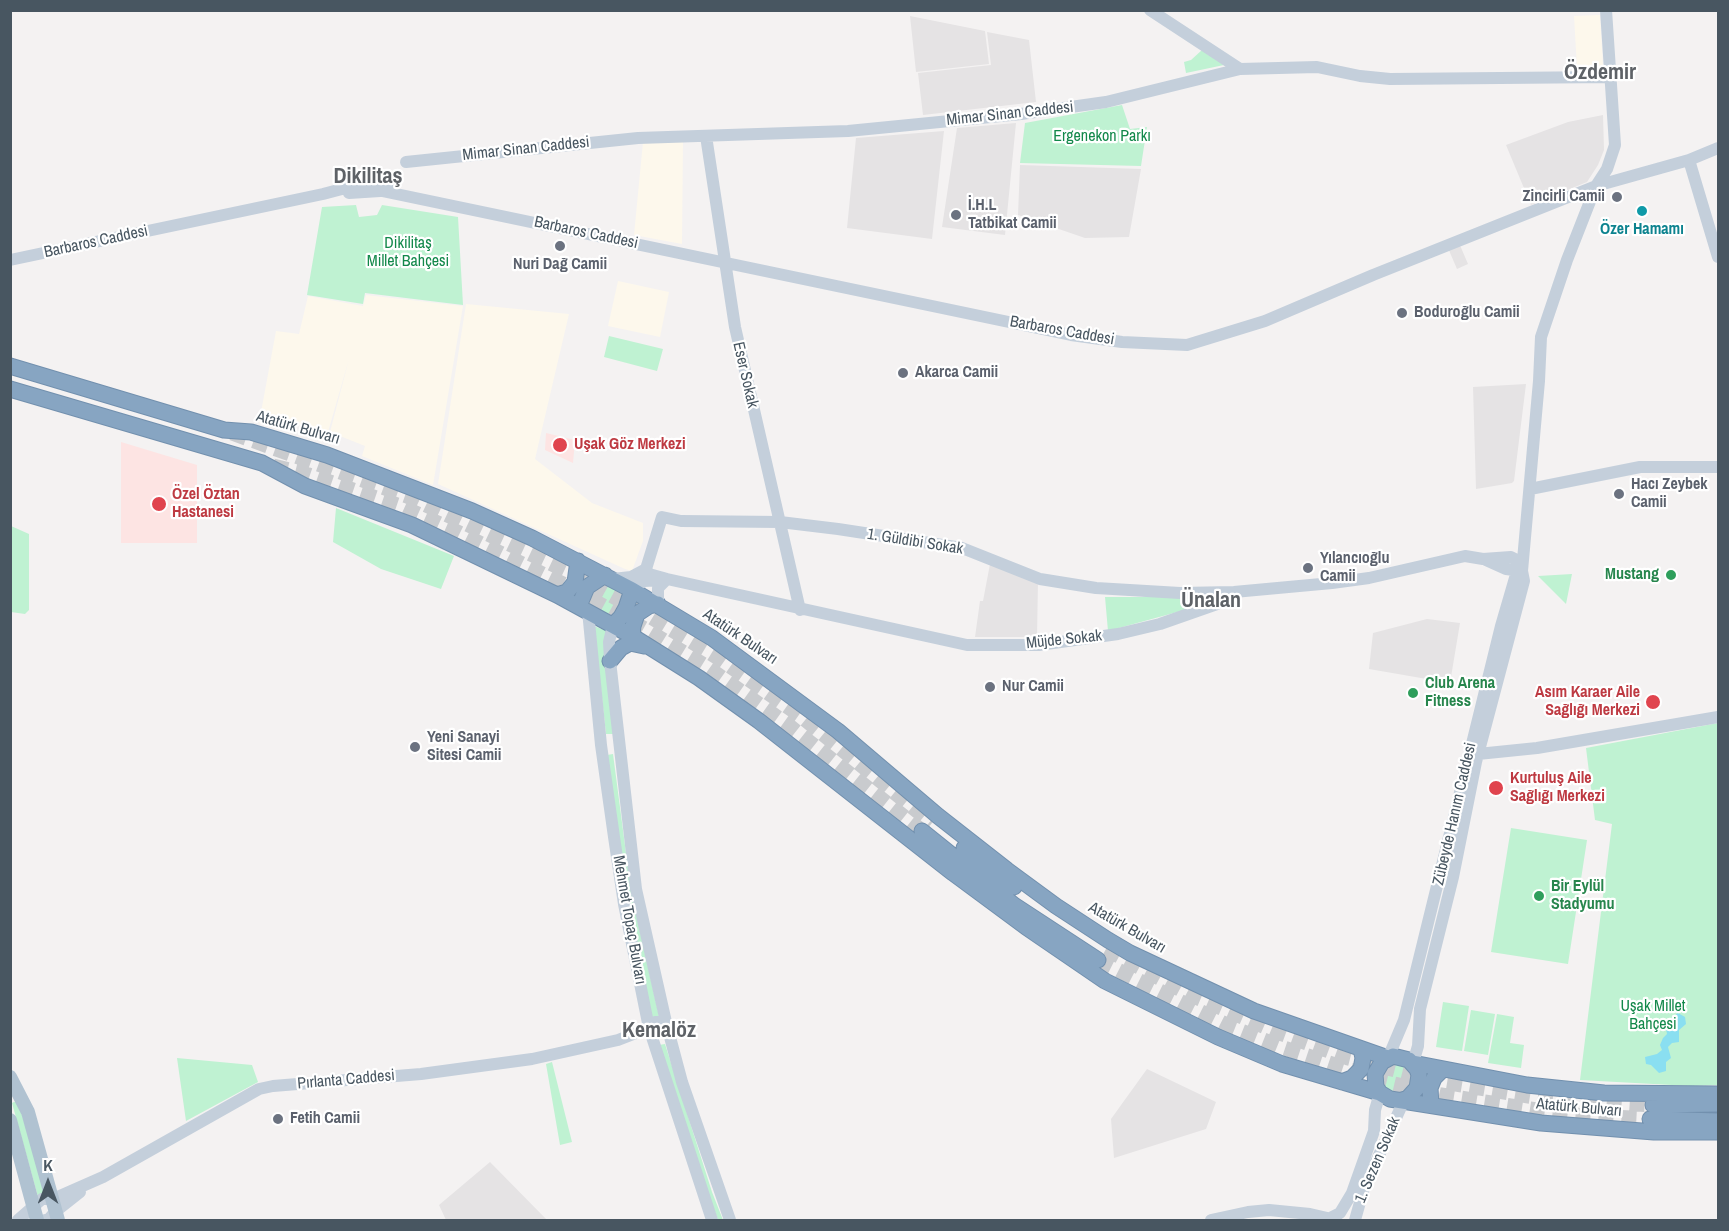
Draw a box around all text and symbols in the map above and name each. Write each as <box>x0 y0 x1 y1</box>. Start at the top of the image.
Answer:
district label: Özdemir <box>1564 60 1636 86</box>
street label: Mimar Sinan Caddesi <box>946 98 1074 130</box>
park label: Ergenekon Parkı <box>1053 127 1151 147</box>
street label: Mimar Sinan Caddesi <box>462 133 590 165</box>
district label: Dikilitaş <box>333 164 403 190</box>
place label: Zincirli Camii <box>1523 187 1605 207</box>
marker: Zincirli Camii <box>1610 190 1624 204</box>
place label: İ.H.L Tatbikat Camii <box>968 196 1057 234</box>
marker: Özer Hamamı <box>1635 204 1649 218</box>
marker: İ.H.L Tatbikat Camii <box>949 208 963 222</box>
street label: Barbaros Caddesi <box>532 213 640 253</box>
place label: Özer Hamamı <box>1600 220 1684 240</box>
street label: Barbaros Caddesi <box>42 222 150 262</box>
park label: Dikilitaş Millet Bahçesi <box>367 234 449 272</box>
marker: Nuri Dağ Camii <box>553 239 567 253</box>
place label: Nuri Dağ Camii <box>513 255 607 275</box>
place label: Boduroğlu Camii <box>1414 303 1520 323</box>
marker: Boduroğlu Camii <box>1395 306 1409 320</box>
street label: Barbaros Caddesi <box>1008 312 1116 350</box>
street label: Eser Sokak <box>728 340 762 410</box>
place label: Akarca Camii <box>915 363 998 383</box>
marker: Akarca Camii <box>896 366 910 380</box>
street label: Atatürk Bulvarı <box>254 407 342 449</box>
place label: Uşak Göz Merkezi <box>574 435 686 455</box>
marker: Uşak Göz Merkezi <box>551 436 569 454</box>
place label: Hacı Zeybek Camii <box>1631 475 1708 513</box>
place label: Özel Öztan Hastanesi <box>172 485 240 523</box>
marker: Hacı Zeybek Camii <box>1612 487 1626 501</box>
marker: Özel Öztan Hastanesi <box>150 495 168 513</box>
street label: 1. Güldibi Sokak <box>866 525 964 559</box>
place label: Yılancıoğlu Camii <box>1320 549 1390 587</box>
marker: Yılancıoğlu Camii <box>1301 561 1315 575</box>
place label: Mustang <box>1605 565 1659 585</box>
marker: Mustang <box>1664 568 1678 582</box>
district label: Ünalan <box>1181 588 1241 614</box>
street label: Atatürk Bulvarı <box>699 605 781 669</box>
street label: Müjde Sokak <box>1025 626 1103 654</box>
place label: Club Arena Fitness <box>1425 674 1495 712</box>
place label: Nur Camii <box>1002 677 1064 697</box>
marker: Nur Camii <box>983 680 997 694</box>
place label: Asım Karaer Aile Sağlığı Merkezi <box>1535 683 1640 721</box>
marker: Club Arena Fitness <box>1406 686 1420 700</box>
marker: Asım Karaer Aile Sağlığı Merkezi <box>1644 693 1662 711</box>
place label: Yeni Sanayi Sitesi Camii <box>427 728 501 766</box>
marker: Yeni Sanayi Sitesi Camii <box>408 740 422 754</box>
street label: Zübeyde Hanım Caddesi <box>1429 741 1481 887</box>
place label: Kurtuluş Aile Sağlığı Merkezi <box>1510 769 1605 807</box>
marker: Kurtuluş Aile Sağlığı Merkezi <box>1487 779 1505 797</box>
street label: Mehmet Topaç Bulvarı <box>608 854 650 986</box>
place label: Bir Eylül Stadyumu <box>1551 877 1614 915</box>
marker: Bir Eylül Stadyumu <box>1532 889 1546 903</box>
street label: Atatürk Bulvarı <box>1085 898 1169 958</box>
park label: Uşak Millet Bahçesi <box>1621 997 1685 1035</box>
district label: Kemalöz <box>622 1018 696 1044</box>
street label: Pırlanta Caddesi <box>296 1066 396 1094</box>
street label: Atatürk Bulvarı <box>1535 1095 1623 1121</box>
place label: Fetih Camii <box>290 1109 360 1129</box>
marker: Fetih Camii <box>271 1112 285 1126</box>
street label: 1. Sezen Sokak <box>1351 1114 1405 1206</box>
north arrow <box>18 1153 78 1213</box>
text: K <box>43 1154 53 1176</box>

